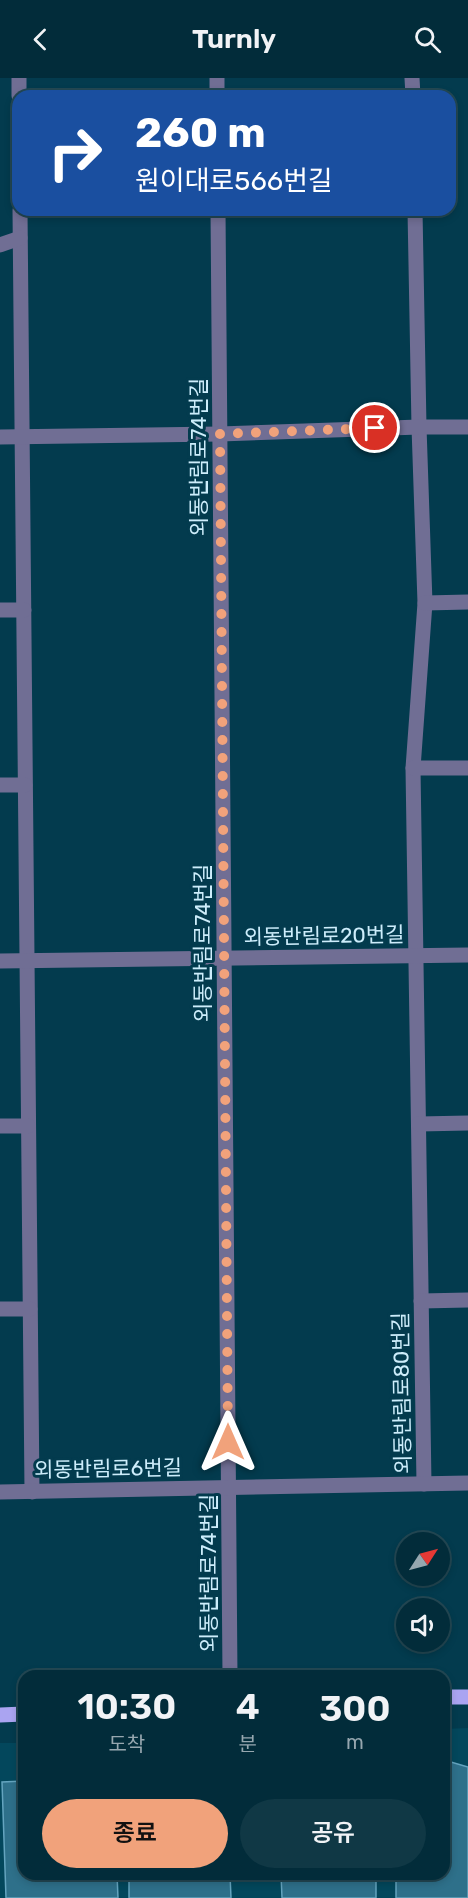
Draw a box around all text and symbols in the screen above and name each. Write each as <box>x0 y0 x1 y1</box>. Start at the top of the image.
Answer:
icon: back <box>24 23 57 56</box>
text: Turnly <box>192 23 276 55</box>
icon: search <box>411 23 444 56</box>
text: 260 m <box>135 108 266 158</box>
icon: right <box>36 114 114 192</box>
text: 원이대로566번길 <box>135 165 333 197</box>
street label: 외동반림로74번길 <box>186 378 211 536</box>
pin <box>349 402 400 453</box>
icon: arrive <box>358 411 391 444</box>
street label: 외동반림로74번길 <box>190 864 215 1022</box>
street label: 외동반림로20번길 <box>243 922 405 949</box>
street label: 외동반림로80번길 <box>388 1312 415 1474</box>
position arrow <box>196 1410 260 1474</box>
street label: 외동반림로6번길 <box>34 1455 182 1482</box>
street label: 외동반림로74번길 <box>196 1494 221 1652</box>
north arrow <box>396 1532 450 1586</box>
map controls <box>396 1532 450 1652</box>
button: sound <box>396 1598 450 1652</box>
text: 10:30 <box>77 1685 176 1728</box>
text: 4 <box>236 1685 260 1728</box>
text: 300 <box>319 1687 390 1730</box>
text: m <box>346 1730 364 1754</box>
text: 도착 <box>108 1732 145 1756</box>
text: 분 <box>238 1732 257 1756</box>
button: 종료 <box>42 1799 228 1868</box>
button: 공유 <box>240 1799 426 1868</box>

